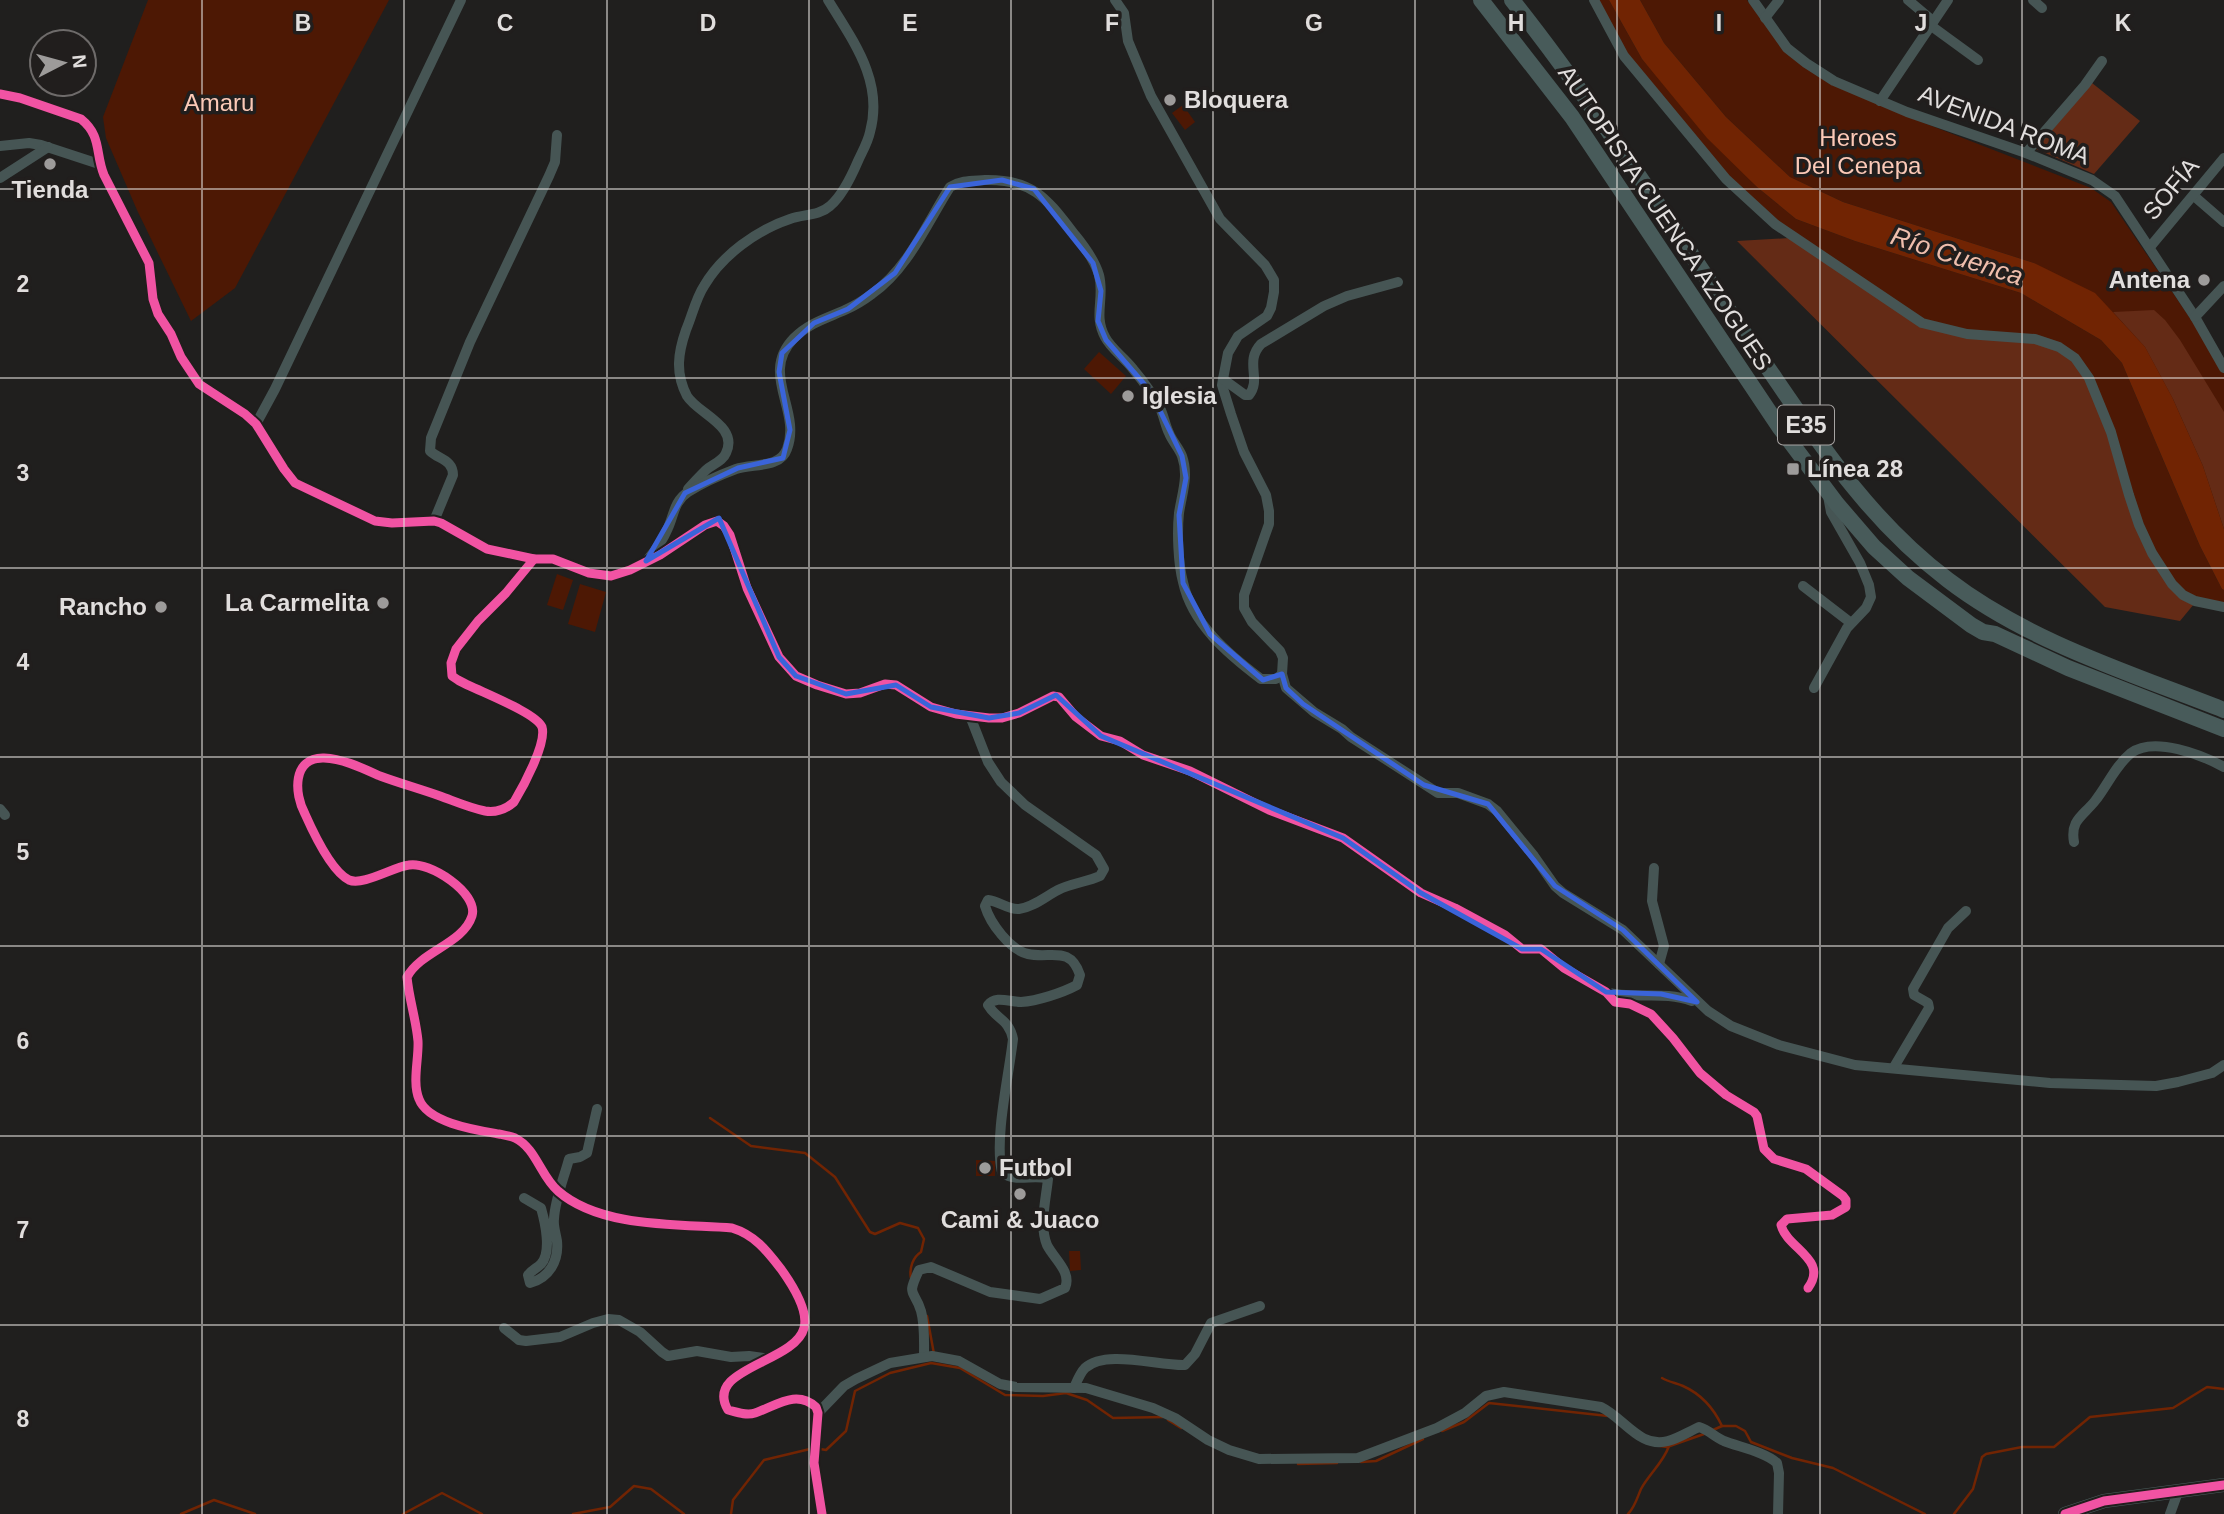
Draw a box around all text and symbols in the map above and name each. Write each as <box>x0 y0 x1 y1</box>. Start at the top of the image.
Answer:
text: B <box>295 10 311 36</box>
text: C <box>497 10 513 36</box>
text: D <box>700 10 716 36</box>
text: E <box>902 10 918 36</box>
text: F <box>1105 10 1119 36</box>
text: G <box>1305 10 1323 36</box>
text: H <box>1508 10 1524 36</box>
text: I <box>1716 10 1722 36</box>
text: J <box>1915 10 1927 36</box>
text: K <box>2115 10 2132 36</box>
north arrow <box>28 28 98 98</box>
text: N <box>68 53 91 69</box>
street label: AUTOPISTA CUENCA AZOGUES <box>1553 60 1778 375</box>
street label: AVENIDA ROMA <box>1915 80 2093 170</box>
place label: Bloquera <box>1184 86 1289 113</box>
park label: Amaru <box>184 89 254 116</box>
marker: Bloquera <box>1162 92 1178 108</box>
park label: Heroes Del Cenepa <box>1795 124 1922 179</box>
street label: SOFÍA <box>2137 152 2204 225</box>
marker: Tienda <box>42 156 58 172</box>
place label: Tienda <box>12 176 89 203</box>
water label: Río Cuenca <box>1887 221 2027 291</box>
place label: Antena <box>2109 266 2191 293</box>
text: 2 <box>17 271 29 297</box>
marker: Antena <box>2196 272 2212 288</box>
place label: Iglesia <box>1142 382 1217 409</box>
marker: Iglesia <box>1120 388 1136 404</box>
road number: E35 <box>1778 406 1834 444</box>
place label: Línea 28 <box>1807 455 1903 482</box>
text: 3 <box>17 460 29 486</box>
marker: Línea 28 <box>1785 461 1801 477</box>
place label: La Carmelita <box>225 589 370 616</box>
place label: Rancho <box>59 593 147 620</box>
marker: La Carmelita <box>375 595 391 611</box>
marker: Rancho <box>153 599 169 615</box>
text: 4 <box>17 649 30 675</box>
text: 5 <box>17 839 30 865</box>
text: 6 <box>17 1028 29 1054</box>
place label: Futbol <box>999 1154 1072 1181</box>
marker: Futbol <box>977 1160 993 1176</box>
marker: Cami & Juaco <box>1012 1186 1028 1202</box>
place label: Cami & Juaco <box>941 1206 1099 1233</box>
text: 7 <box>17 1217 29 1243</box>
text: 8 <box>17 1406 30 1432</box>

